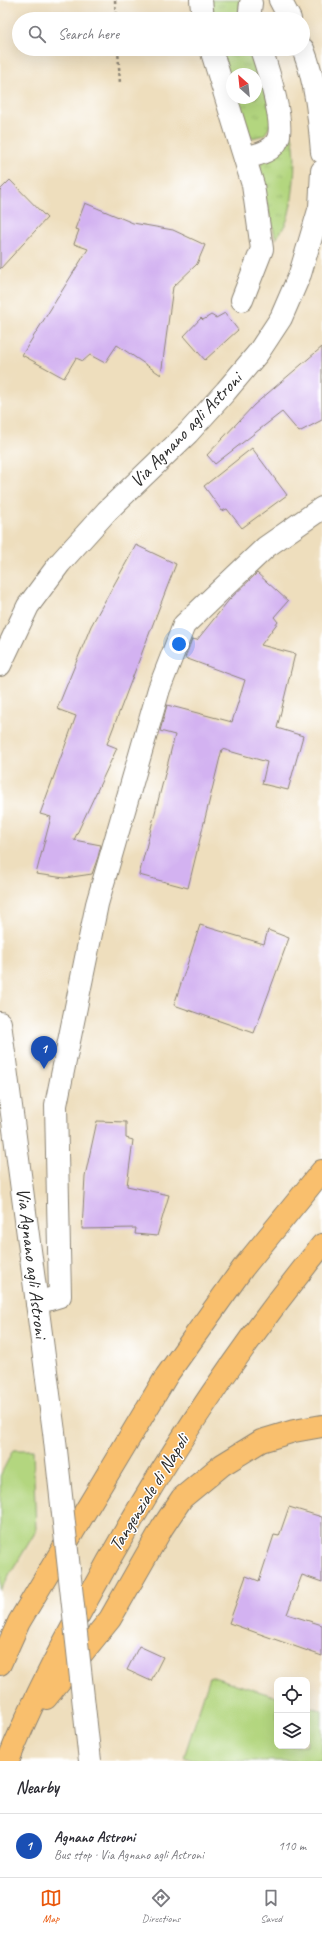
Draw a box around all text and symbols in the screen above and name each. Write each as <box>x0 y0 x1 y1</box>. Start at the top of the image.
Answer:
search box <box>12 12 310 56</box>
icon: search <box>26 23 48 45</box>
text: Search here <box>58 25 119 44</box>
north arrow <box>226 68 262 104</box>
street label: Via Agnano agli Astroni <box>125 366 249 493</box>
your location <box>169 634 189 654</box>
pin: 1 <box>31 1036 57 1069</box>
street label: Via Agnano agli Astroni <box>11 1186 53 1342</box>
street label: Tangenziale di Napoli <box>104 1428 196 1556</box>
map controls <box>274 1677 310 1749</box>
button: locate <box>274 1677 310 1713</box>
button: layers <box>274 1713 310 1749</box>
text: Nearby <box>16 1777 59 1798</box>
text: Agnano Astroni <box>54 1828 135 1847</box>
text: 1 <box>26 1838 32 1854</box>
text: 110 m <box>278 1838 306 1854</box>
text: Bus stop · Via Agnano agli Astroni <box>54 1847 204 1863</box>
tab: Map <box>40 1887 62 1925</box>
tab: Directions <box>142 1887 180 1925</box>
tab: Saved <box>260 1887 282 1925</box>

